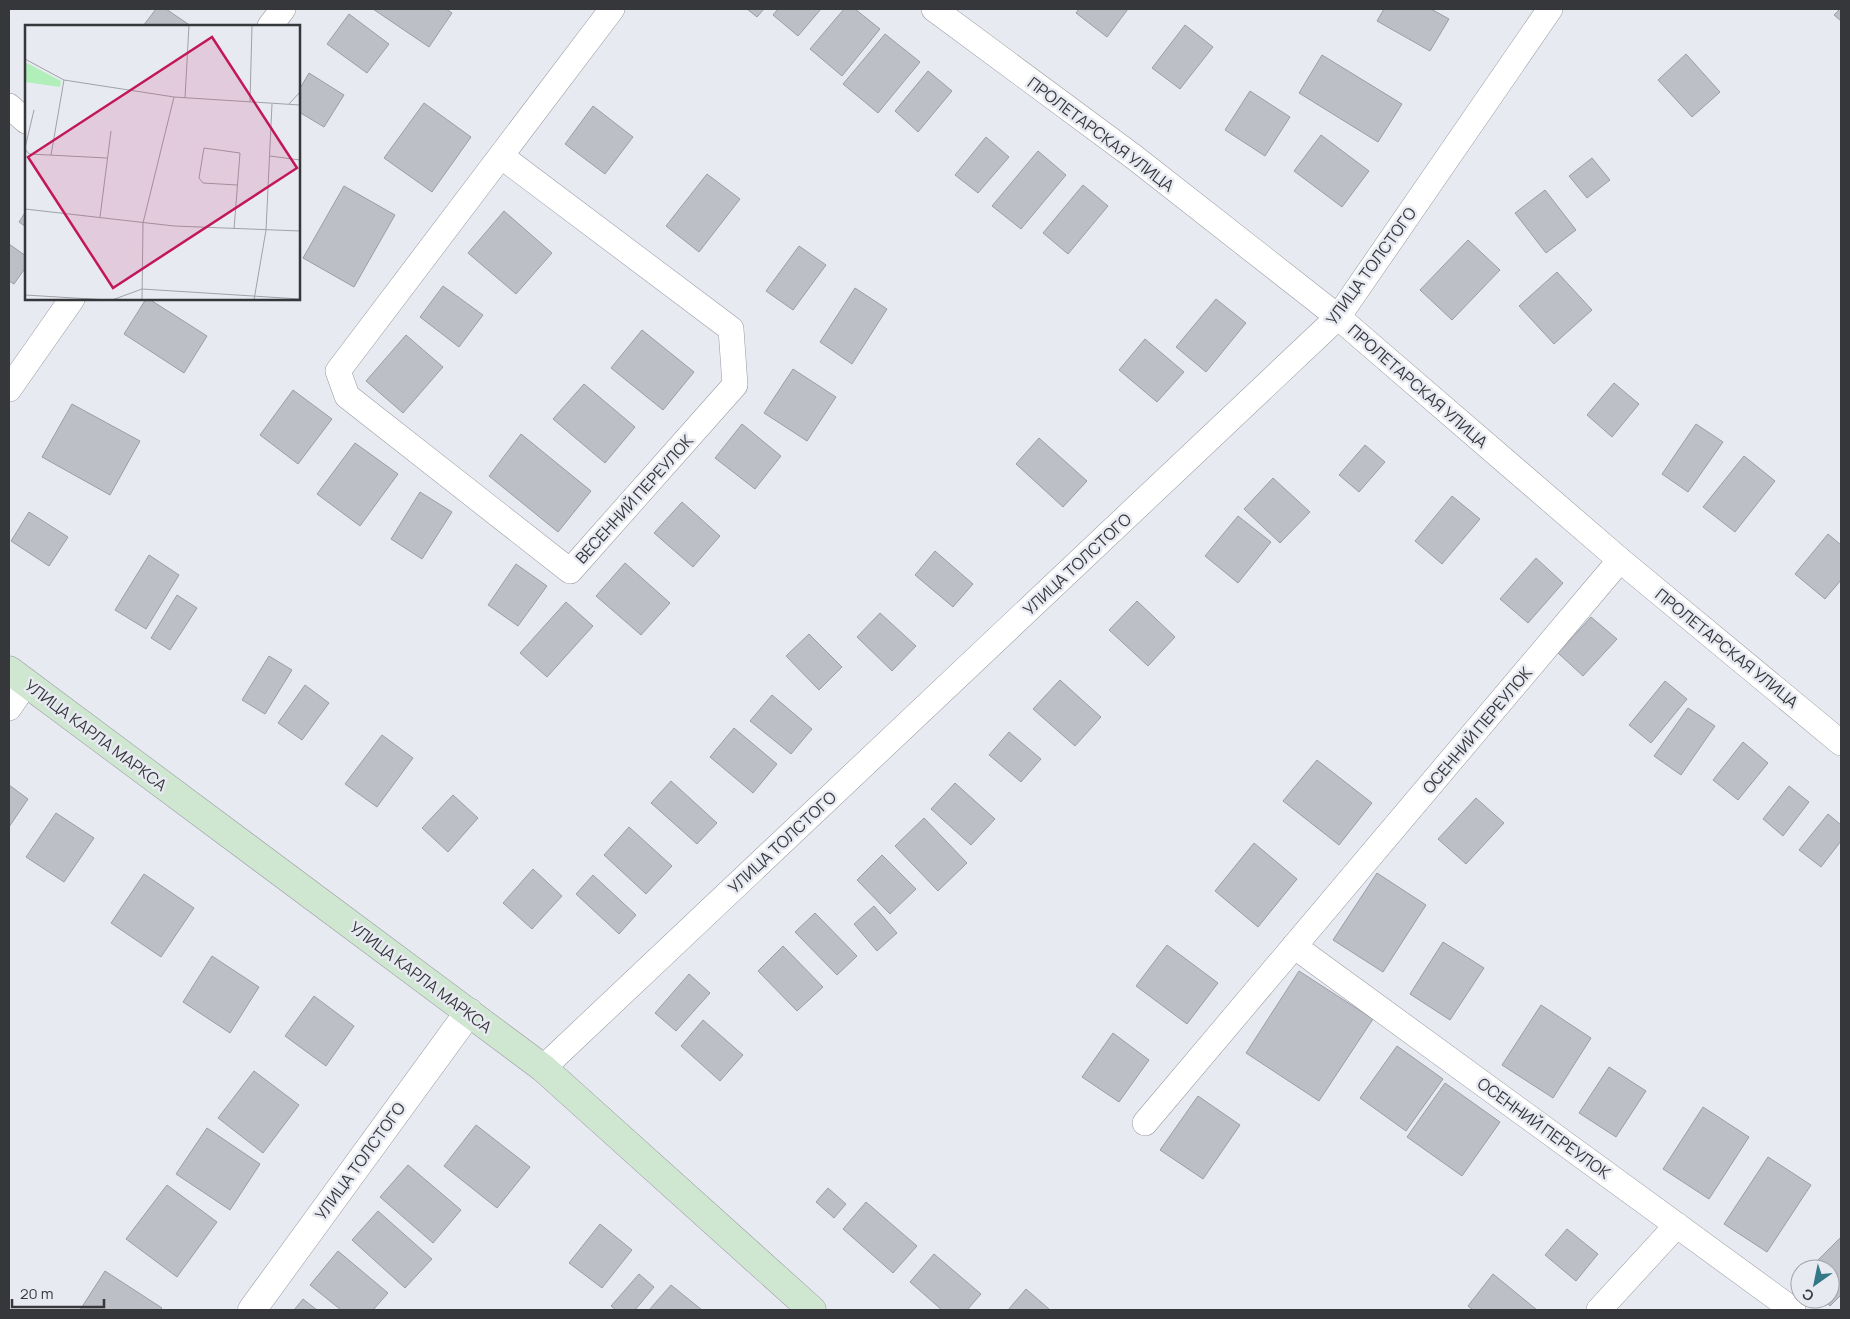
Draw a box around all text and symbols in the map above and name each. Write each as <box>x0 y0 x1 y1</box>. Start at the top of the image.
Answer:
inset map <box>25 25 300 300</box>
street label: ПРОЛЕТАРСКАЯ УЛИЦА <box>1023 72 1179 196</box>
street label: УЛИЦА ТОЛСТОГО <box>1321 202 1421 329</box>
street label: ПРОЛЕТАРСКАЯ УЛИЦА <box>1344 319 1492 453</box>
street label: ВЕСЕННИЙ ПЕРЕУЛОК <box>570 430 698 568</box>
street label: УЛИЦА ТОЛСТОГО <box>1018 508 1136 620</box>
street label: ПРОЛЕТАРСКАЯ УЛИЦА <box>1651 583 1803 713</box>
street label: ОСЕННИЙ ПЕРЕУЛОК <box>1417 662 1537 798</box>
street label: УЛИЦА КАРЛА МАРКСА <box>20 674 172 796</box>
street label: УЛИЦА ТОЛСТОГО <box>723 786 841 898</box>
street label: УЛИЦА КАРЛА МАРКСА <box>345 916 497 1038</box>
street label: ОСЕННИЙ ПЕРЕУЛОК <box>1473 1072 1615 1184</box>
street label: УЛИЦА ТОЛСТОГО <box>310 1097 410 1224</box>
north arrow <box>1790 1259 1840 1309</box>
scale bar <box>12 1276 105 1308</box>
text: 20 m <box>20 1283 53 1304</box>
text: С <box>1798 1285 1817 1306</box>

